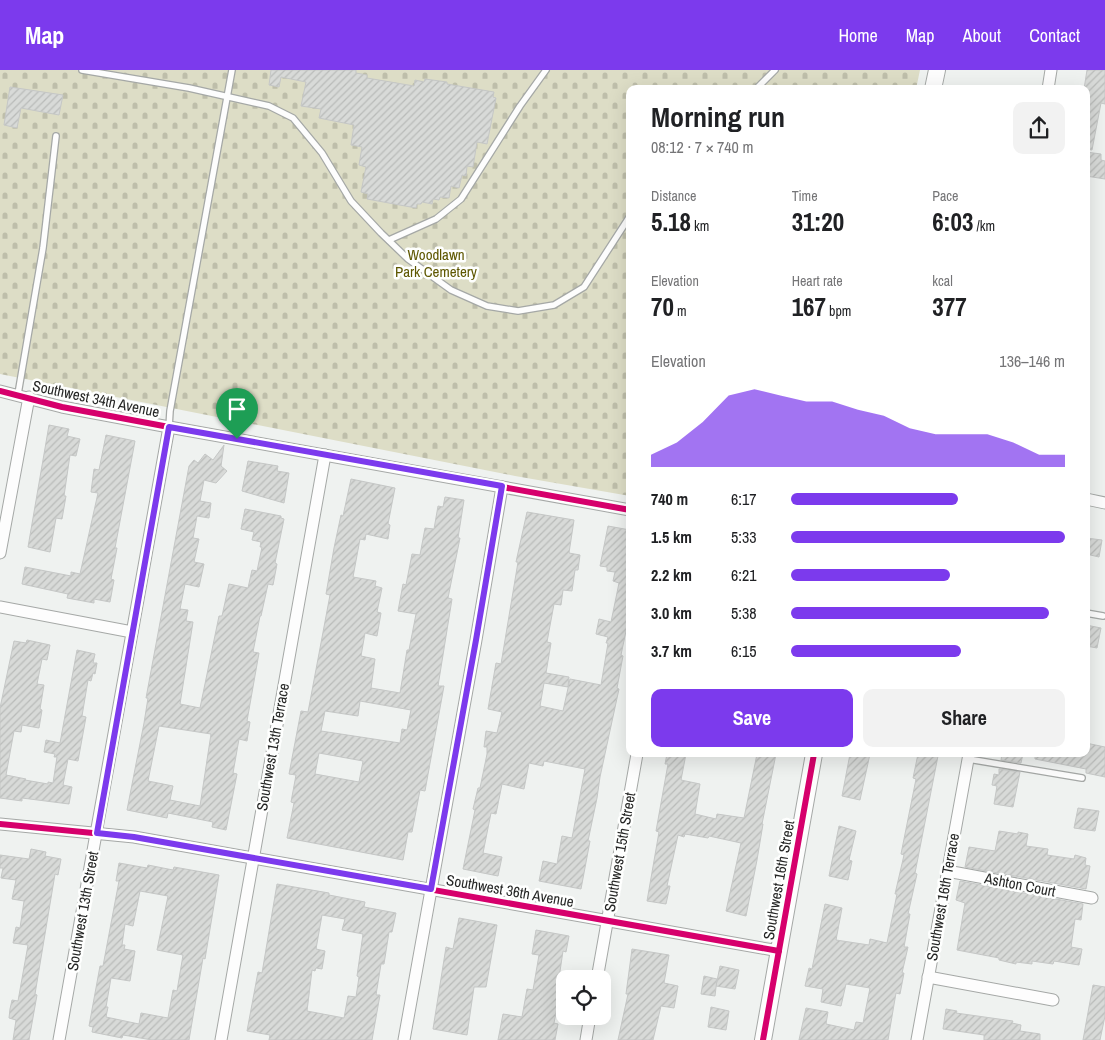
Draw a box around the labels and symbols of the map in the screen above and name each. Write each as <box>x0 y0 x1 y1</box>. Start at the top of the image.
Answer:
park label: Woodlawn Park Cemetery <box>395 244 478 282</box>
street label: Southwest 34th Avenue <box>31 375 162 422</box>
pin <box>216 388 258 439</box>
street label: Southwest 13th Terrace <box>251 681 294 812</box>
street label: Southwest 15th Street <box>599 790 640 913</box>
street label: Southwest 16th Street <box>758 818 799 941</box>
street label: Southwest 16th Terrace <box>921 831 964 962</box>
street label: Southwest 13th Street <box>62 849 103 972</box>
street label: Ashton Court <box>982 867 1058 902</box>
street label: Southwest 36th Avenue <box>445 869 576 912</box>

